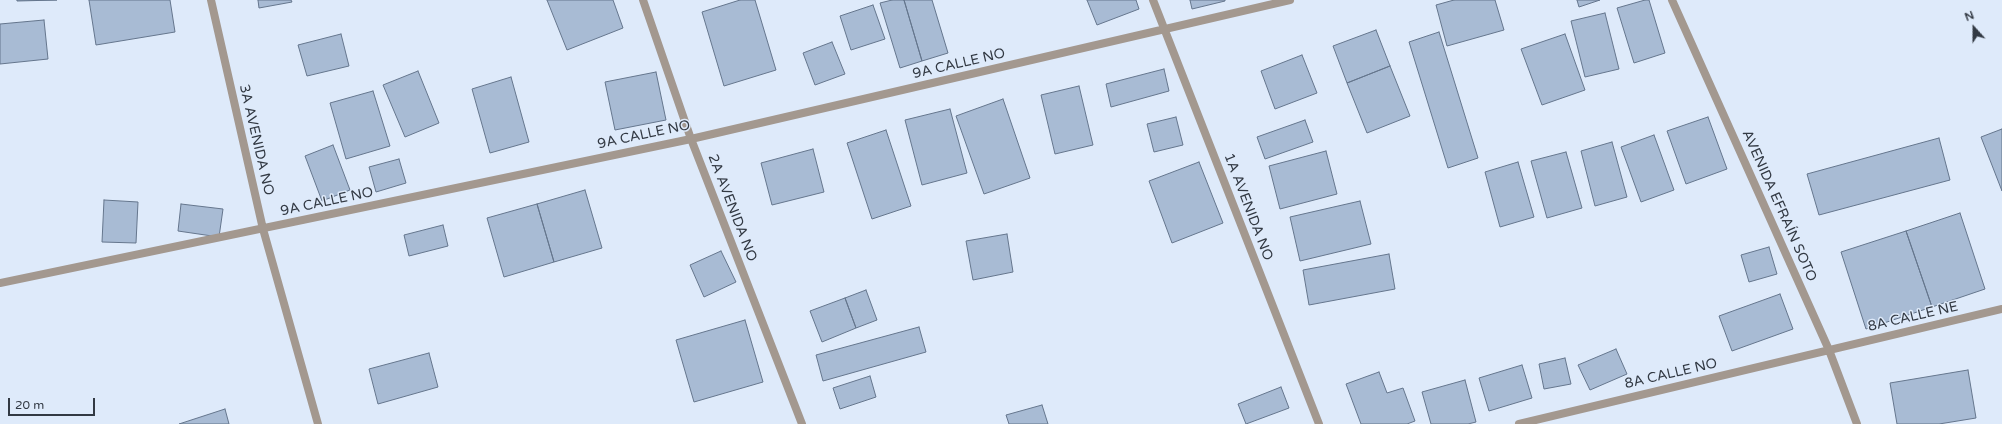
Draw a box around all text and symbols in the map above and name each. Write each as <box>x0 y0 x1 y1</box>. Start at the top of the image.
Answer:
north arrow <box>1954 8 1994 48</box>
text: N <box>1963 9 1976 24</box>
street label: 9A CALLE NO <box>911 45 1007 83</box>
street label: 3A AVENIDA NO <box>235 83 277 197</box>
street label: 9A CALLE NO <box>596 117 692 153</box>
street label: AVENIDA EFRAÍN SOTO <box>1738 128 1820 284</box>
street label: 1A AVENIDA NO <box>1220 151 1276 263</box>
street label: 2A AVENIDA NO <box>704 152 760 264</box>
street label: 9A CALLE NO <box>279 184 375 220</box>
street label: 8A CALLE NE <box>1866 298 1960 336</box>
street label: 8A CALLE NO <box>1623 355 1719 393</box>
scale bar <box>10 390 97 416</box>
text: 20 m <box>15 398 44 412</box>

